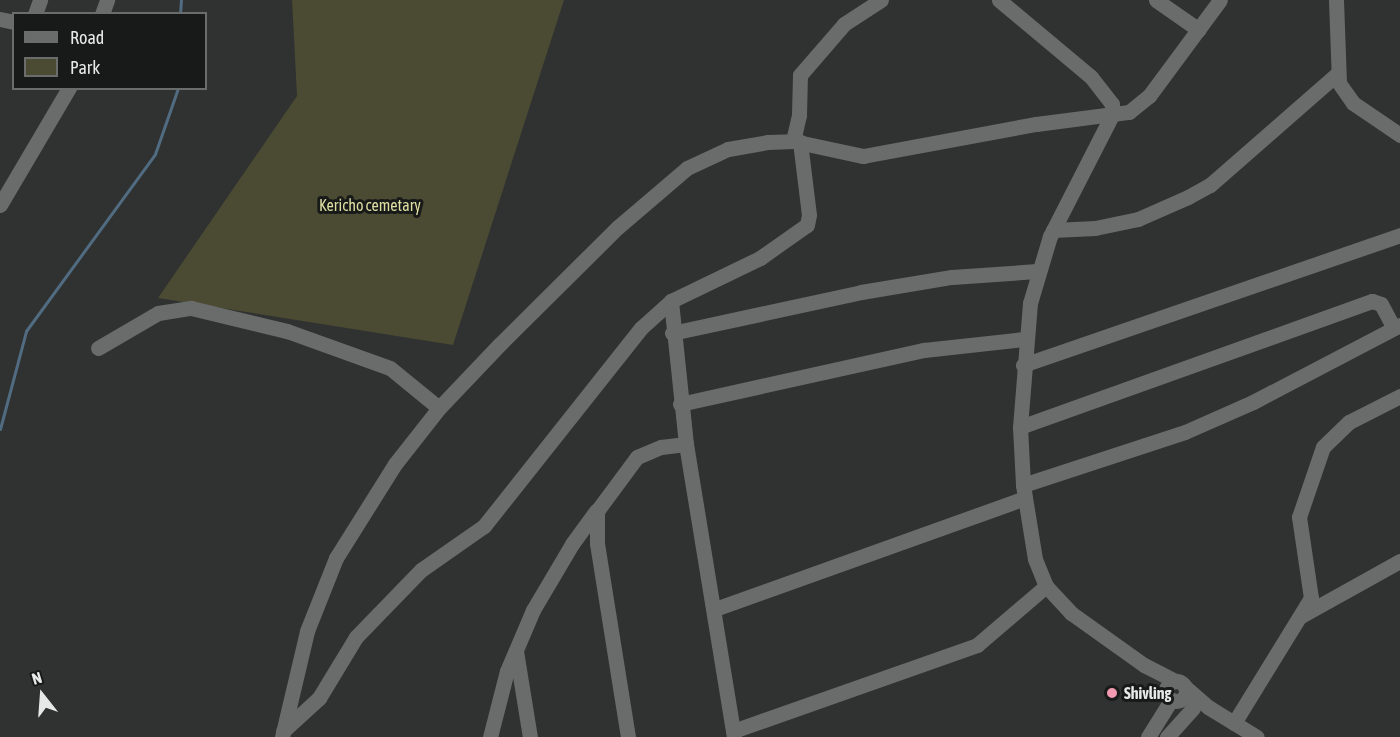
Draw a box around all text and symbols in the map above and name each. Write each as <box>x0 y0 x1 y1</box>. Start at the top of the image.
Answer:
legend <box>12 12 207 90</box>
text: Road <box>70 27 104 48</box>
text: Park <box>70 57 100 78</box>
park label: Kericho cemetary <box>319 195 421 215</box>
north arrow <box>12 665 72 725</box>
text: N <box>30 668 44 688</box>
place label: Shivling <box>1124 683 1171 703</box>
marker: Shivling <box>1105 686 1119 700</box>

